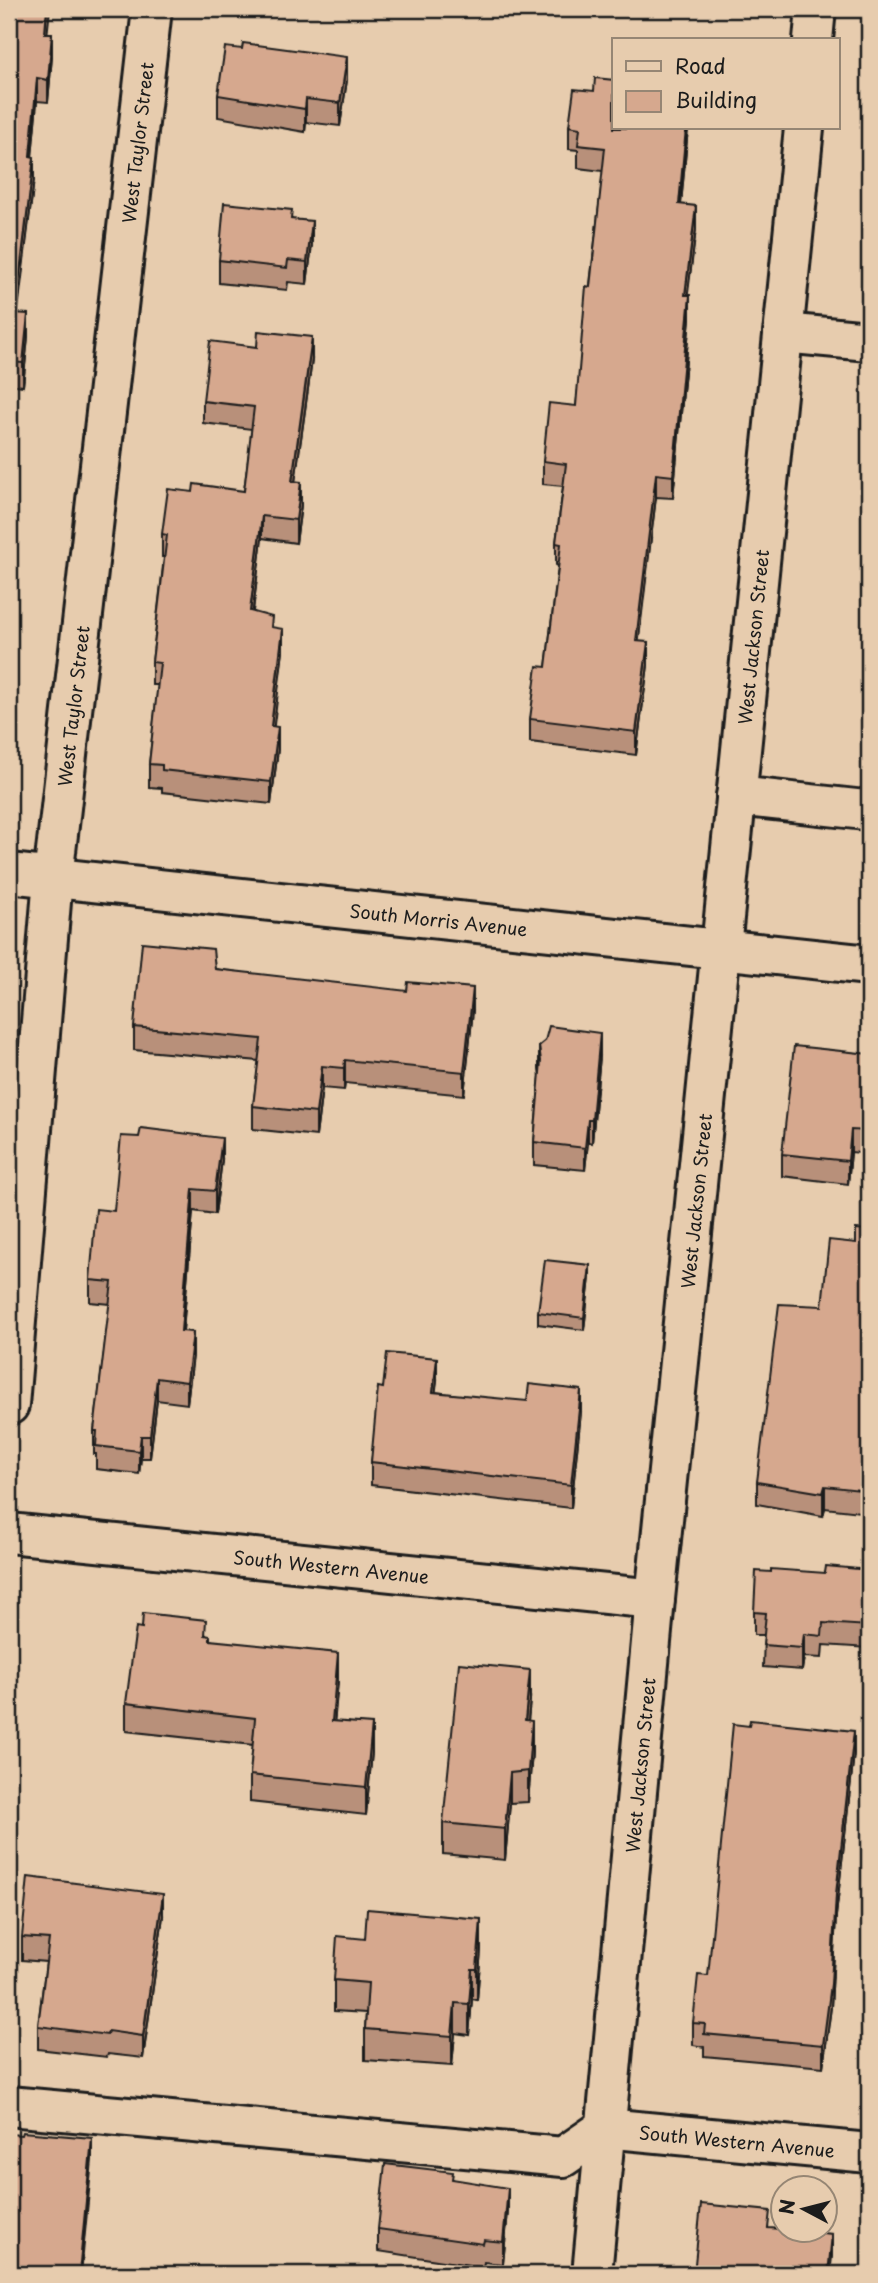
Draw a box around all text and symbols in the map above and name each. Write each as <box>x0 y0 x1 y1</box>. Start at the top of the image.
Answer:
legend <box>612 38 840 130</box>
text: Road <box>675 49 726 81</box>
street label: West Taylor Street <box>114 61 159 225</box>
text: Building <box>675 83 757 115</box>
street label: West Jackson Street <box>730 548 775 726</box>
street label: West Taylor Street <box>50 624 95 788</box>
street label: South Morris Avenue <box>348 896 529 942</box>
street label: West Jackson Street <box>673 1112 718 1290</box>
street label: South Western Avenue <box>232 1543 431 1589</box>
street label: West Jackson Street <box>618 1676 661 1854</box>
street label: South Western Avenue <box>638 2118 836 2163</box>
north arrow <box>770 2174 840 2244</box>
text: N <box>771 2198 801 2216</box>

